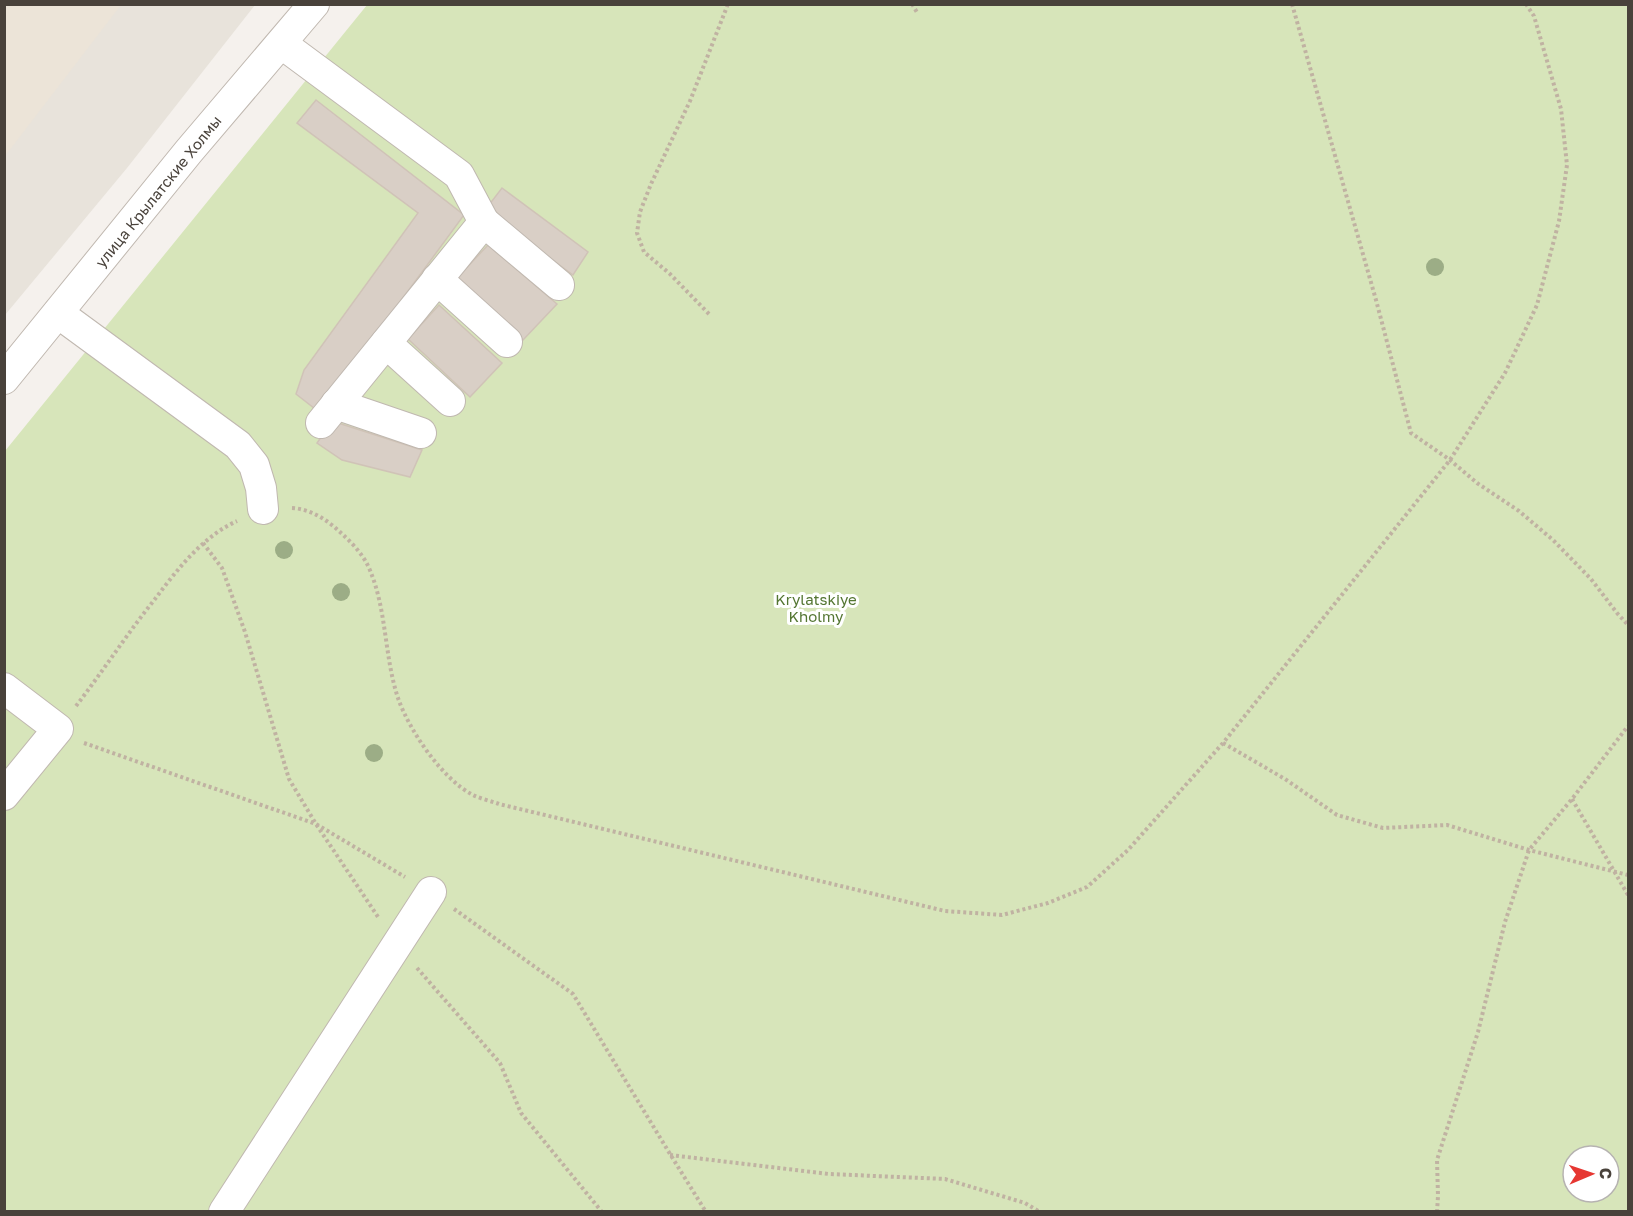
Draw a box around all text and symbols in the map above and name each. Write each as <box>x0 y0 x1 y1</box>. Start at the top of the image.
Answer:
street label: улица Крылатские Холмы <box>91 111 225 271</box>
park label: Krylatskiye Kholmy <box>775 590 857 625</box>
north arrow <box>1561 1144 1621 1204</box>
text: С <box>1596 1167 1616 1180</box>

